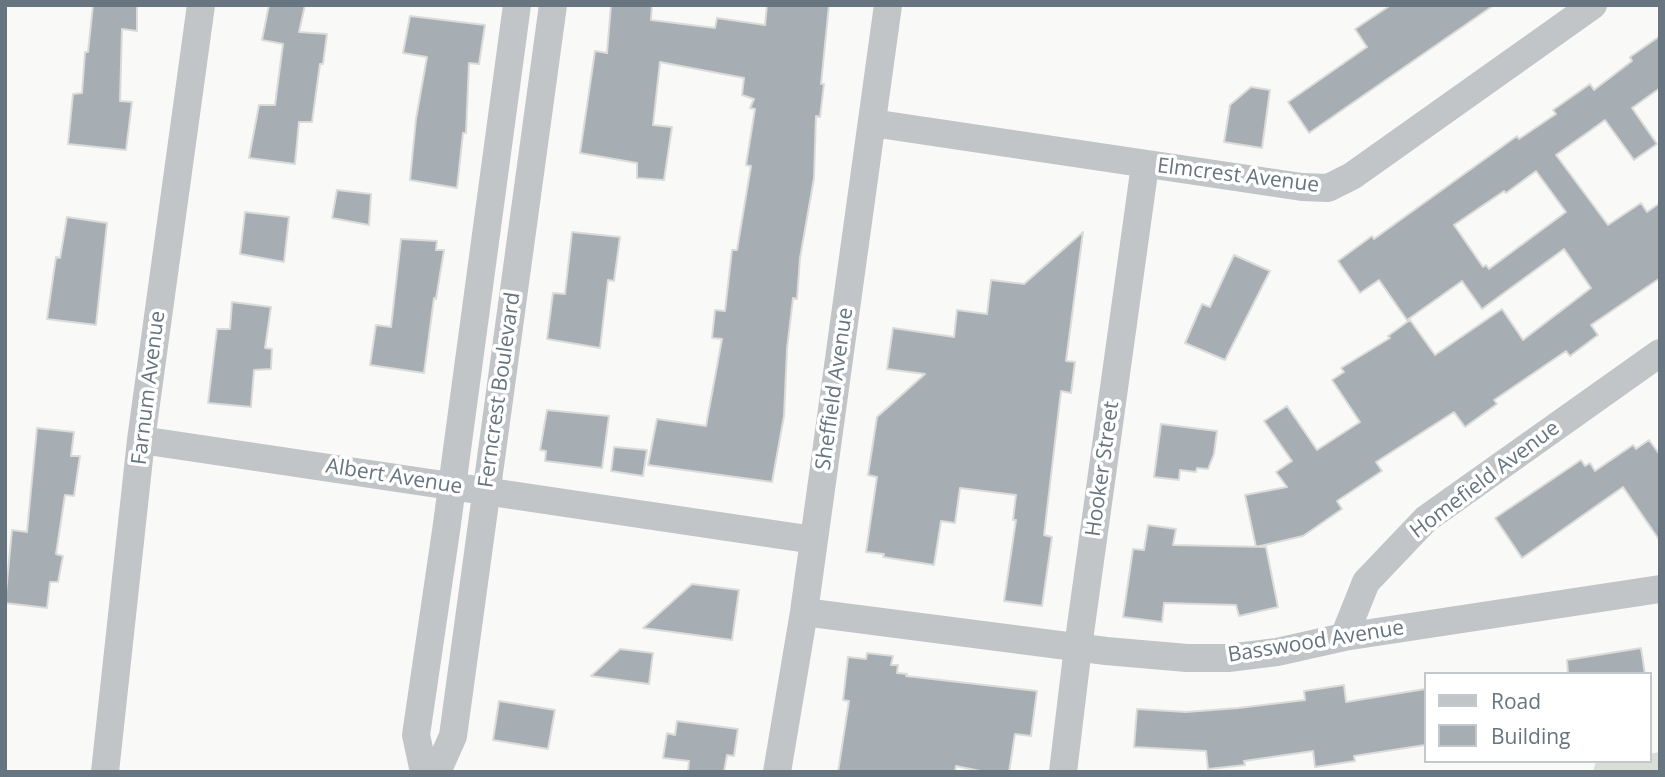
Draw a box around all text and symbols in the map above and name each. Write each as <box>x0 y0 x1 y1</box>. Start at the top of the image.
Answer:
street label: Elmcrest Avenue <box>1156 154 1320 198</box>
street label: Ferncrest Boulevard <box>474 291 526 489</box>
street label: Sheffield Avenue <box>811 306 859 472</box>
street label: Farnum Avenue <box>127 310 171 466</box>
street label: Hooker Street <box>1081 400 1125 538</box>
street label: Homefield Avenue <box>1405 416 1565 544</box>
street label: Albert Avenue <box>324 454 464 500</box>
street label: Basswood Avenue <box>1226 616 1406 668</box>
legend <box>1424 672 1651 763</box>
text: Road <box>1491 687 1541 715</box>
text: Building <box>1491 722 1570 750</box>

